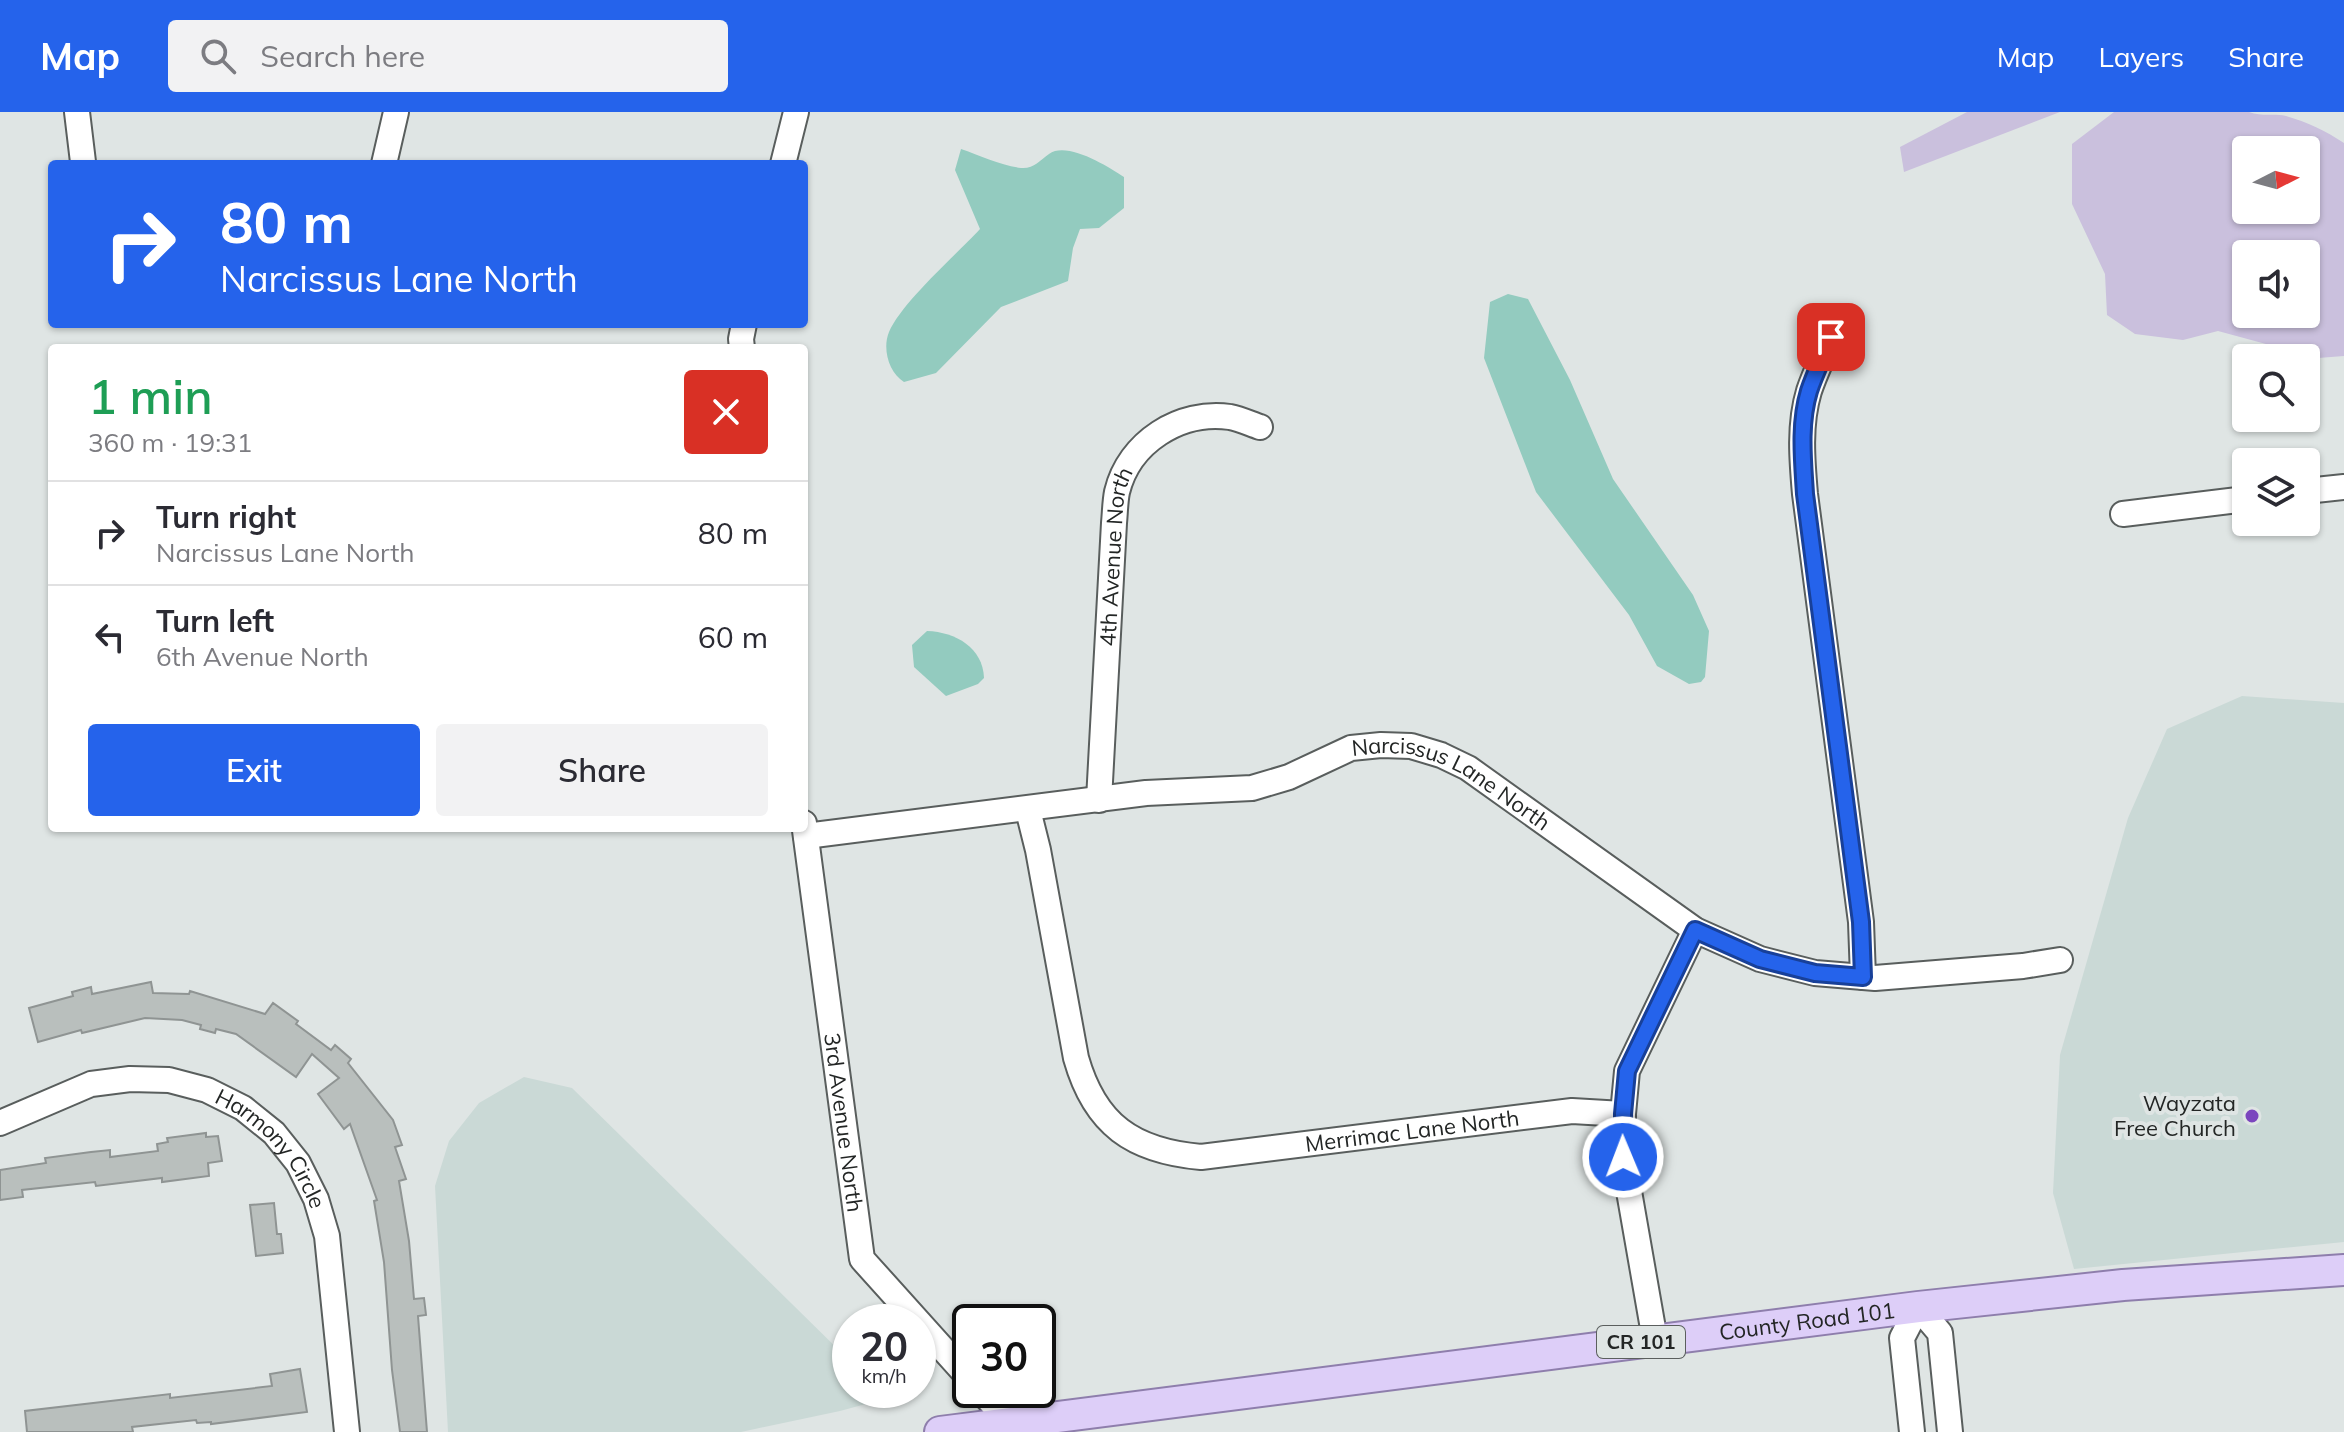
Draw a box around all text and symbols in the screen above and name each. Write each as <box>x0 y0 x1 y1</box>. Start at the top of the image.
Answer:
search box <box>168 20 728 92</box>
text: Map <box>40 32 120 80</box>
icon: search <box>196 34 240 78</box>
text: Search here <box>260 37 425 75</box>
text: Map <box>1997 39 2054 74</box>
text: Layers <box>2098 39 2184 74</box>
text: Share <box>2228 39 2304 74</box>
north arrow <box>2232 136 2320 224</box>
map controls <box>2232 136 2320 536</box>
text: 80 m <box>220 187 353 257</box>
icon: right <box>88 192 192 296</box>
button: sound <box>2232 240 2320 328</box>
text: Narcissus Lane North <box>220 256 578 301</box>
pin <box>1797 303 1865 371</box>
icon: arrive <box>1809 315 1853 359</box>
button: search <box>2232 344 2320 432</box>
text: 1 min <box>88 366 213 426</box>
button: close <box>684 370 768 454</box>
text: 360 m · 19:31 <box>88 426 252 459</box>
button: layers <box>2232 448 2320 536</box>
street label: 4th Avenue North <box>1093 462 1139 647</box>
text: Turn right <box>156 498 296 536</box>
icon: right <box>88 511 132 555</box>
text: 80 m <box>698 514 768 552</box>
text: Narcissus Lane North <box>156 536 415 569</box>
text: Turn left <box>156 602 274 640</box>
icon: left <box>88 615 132 659</box>
text: 60 m <box>698 618 768 656</box>
text: 6th Avenue North <box>156 640 369 673</box>
button: Exit <box>88 724 420 816</box>
button: Share <box>436 724 768 816</box>
street label: Narcissus Lane North <box>1350 731 1556 836</box>
street label: 3rd Avenue North <box>818 1031 870 1214</box>
street label: Harmony Circle <box>211 1082 332 1211</box>
place label: Wayzata Free Church <box>2114 1089 2236 1142</box>
street label: Merrimac Lane North <box>1304 1104 1521 1158</box>
marker: Wayzata Free Church <box>2243 1107 2261 1125</box>
position arrow <box>1581 1115 1665 1199</box>
street label: County Road 101 <box>1717 1296 1897 1346</box>
speed limit sign: 30 <box>952 1304 1056 1408</box>
text: 20 <box>860 1321 908 1371</box>
road number: CR 101 <box>1597 1326 1685 1358</box>
text: km/h <box>861 1363 907 1388</box>

